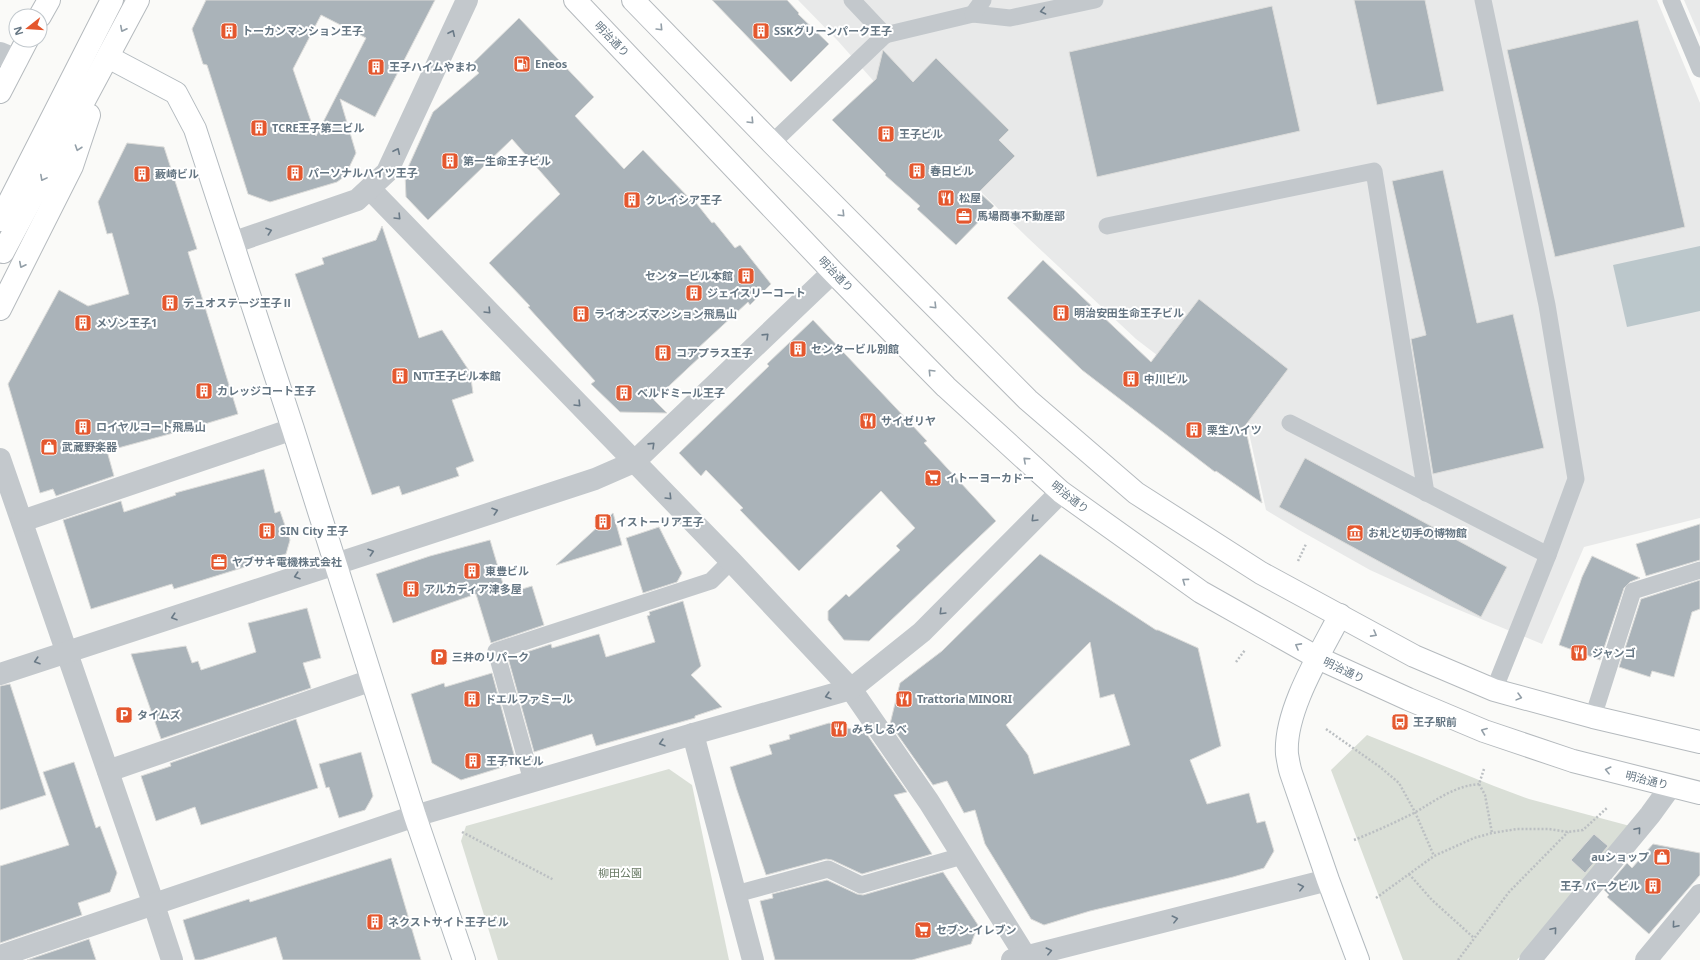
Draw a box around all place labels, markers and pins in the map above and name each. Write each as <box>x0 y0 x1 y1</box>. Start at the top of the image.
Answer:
building icon: トーカンマンション王子 <box>219 21 239 41</box>
building icon: SSKグリーンパーク王子 <box>751 21 771 41</box>
place label: トーカンマンション王子 <box>242 23 363 38</box>
place label: SSKグリーンパーク王子 <box>774 23 892 38</box>
fuel station icon: Eneos <box>512 54 532 74</box>
place label: Eneos <box>535 56 568 71</box>
building icon: 王子ハイムやまわ <box>366 57 386 77</box>
place label: 王子ハイムやまわ <box>389 59 477 74</box>
building icon: TCRE王子第二ビル <box>249 118 269 138</box>
place label: TCRE王子第二ビル <box>272 120 365 135</box>
building icon: 王子ビル <box>876 124 896 144</box>
place label: 王子ビル <box>899 126 943 141</box>
building icon: 第一生命王子ビル <box>440 151 460 171</box>
place label: 第一生命王子ビル <box>463 153 551 168</box>
building icon: 春日ビル <box>907 161 927 181</box>
building icon: パーソナルハイツ王子 <box>285 163 305 183</box>
place label: 春日ビル <box>930 163 974 178</box>
building icon: 藪崎ビル <box>132 164 152 184</box>
place label: パーソナルハイツ王子 <box>308 165 418 180</box>
place label: 藪崎ビル <box>155 166 199 181</box>
restaurant icon: 松屋 <box>936 188 956 208</box>
building icon: クレイシア王子 <box>622 190 642 210</box>
place label: 松屋 <box>959 190 981 205</box>
place label: クレイシア王子 <box>645 192 722 207</box>
office icon: 馬場商事不動産部 <box>954 206 974 226</box>
place label: 馬場商事不動産部 <box>977 208 1065 223</box>
building icon: センタービル本館 <box>736 266 756 286</box>
place label: センタービル本館 <box>645 268 733 283</box>
building icon: ジェイスリーコート <box>684 283 704 303</box>
place label: ジェイスリーコート <box>707 285 806 300</box>
building icon: デュオステージ王子Ⅱ <box>160 293 180 313</box>
place label: デュオステージ王子Ⅱ <box>183 295 293 310</box>
building icon: 明治安田生命王子ビル <box>1051 303 1071 323</box>
building icon: ライオンズマンション飛鳥山 <box>571 304 591 324</box>
place label: 明治安田生命王子ビル <box>1074 305 1184 320</box>
place label: ライオンズマンション飛鳥山 <box>594 306 737 321</box>
building icon: メゾン王子1 <box>73 313 93 333</box>
place label: メゾン王子1 <box>96 315 157 330</box>
building icon: センタービル別館 <box>788 339 808 359</box>
place label: センタービル別館 <box>811 341 899 356</box>
building icon: コアプラス王子 <box>653 343 673 363</box>
place label: コアプラス王子 <box>676 345 753 360</box>
building icon: NTT王子ビル本館 <box>390 366 410 386</box>
place label: NTT王子ビル本館 <box>413 368 501 383</box>
building icon: 中川ビル <box>1121 369 1141 389</box>
place label: 中川ビル <box>1144 371 1188 386</box>
building icon: カレッジコート王子 <box>194 381 214 401</box>
place label: カレッジコート王子 <box>217 383 316 398</box>
building icon: ベルドミール王子 <box>614 383 634 403</box>
place label: ベルドミール王子 <box>637 385 725 400</box>
restaurant icon: サイゼリヤ <box>858 411 878 431</box>
place label: サイゼリヤ <box>881 413 936 428</box>
building icon: ロイヤルコート飛鳥山 <box>73 417 93 437</box>
place label: ロイヤルコート飛鳥山 <box>96 419 205 434</box>
building icon: 栗生ハイツ <box>1184 420 1204 440</box>
place label: 栗生ハイツ <box>1207 422 1262 437</box>
shop icon: 武蔵野楽器 <box>39 437 59 457</box>
place label: 武蔵野楽器 <box>62 439 118 454</box>
supermarket icon: イトーヨーカドー <box>923 468 943 488</box>
place label: イトーヨーカドー <box>946 470 1034 485</box>
building icon: イストーリア王子 <box>593 512 613 532</box>
place label: イストーリア王子 <box>616 514 704 529</box>
building icon: SIN City 王子 <box>257 521 277 541</box>
place label: SIN City 王子 <box>280 523 348 538</box>
museum icon: お札と切手の博物館 <box>1345 523 1365 543</box>
place label: お札と切手の博物館 <box>1368 525 1467 540</box>
office icon: ヤブサキ電機株式会社 <box>209 552 229 572</box>
place label: ヤブサキ電機株式会社 <box>232 554 342 569</box>
building icon: 東豊ビル <box>462 561 482 581</box>
place label: 東豊ビル <box>485 563 529 578</box>
building icon: アルカディア津多屋 <box>401 579 421 599</box>
place label: アルカディア津多屋 <box>424 581 522 596</box>
restaurant icon: ジャンゴ <box>1569 643 1589 663</box>
place label: ジャンゴ <box>1592 645 1635 660</box>
parking icon: 三井のリパーク <box>429 647 449 667</box>
place label: 三井のリパーク <box>452 649 529 664</box>
building icon: ドエルファミール <box>462 689 482 709</box>
restaurant icon: Trattoria MINORI <box>894 689 914 709</box>
place label: ドエルファミール <box>485 691 573 706</box>
place label: Trattoria MINORI <box>917 691 1012 706</box>
parking icon: タイムズ <box>114 705 134 725</box>
place label: タイムズ <box>137 707 181 722</box>
bus stop icon: 王子駅前 <box>1390 712 1410 732</box>
place label: 王子駅前 <box>1413 714 1457 729</box>
restaurant icon: みちしるべ <box>829 719 849 739</box>
place label: みちしるべ <box>852 721 907 736</box>
building icon: 王子TKビル <box>463 751 483 771</box>
place label: 王子TKビル <box>486 753 544 768</box>
shop icon: auショップ <box>1652 847 1672 867</box>
place label: auショップ <box>1591 849 1649 864</box>
building icon: 王子 パークビル <box>1643 876 1663 896</box>
place label: 王子 パークビル <box>1560 878 1640 893</box>
building icon: ネクストサイト王子ビル <box>365 912 385 932</box>
place label: ネクストサイト王子ビル <box>388 914 509 929</box>
supermarket icon: セブン-イレブン <box>913 920 933 940</box>
place label: セブン-イレブン <box>936 922 1017 937</box>

